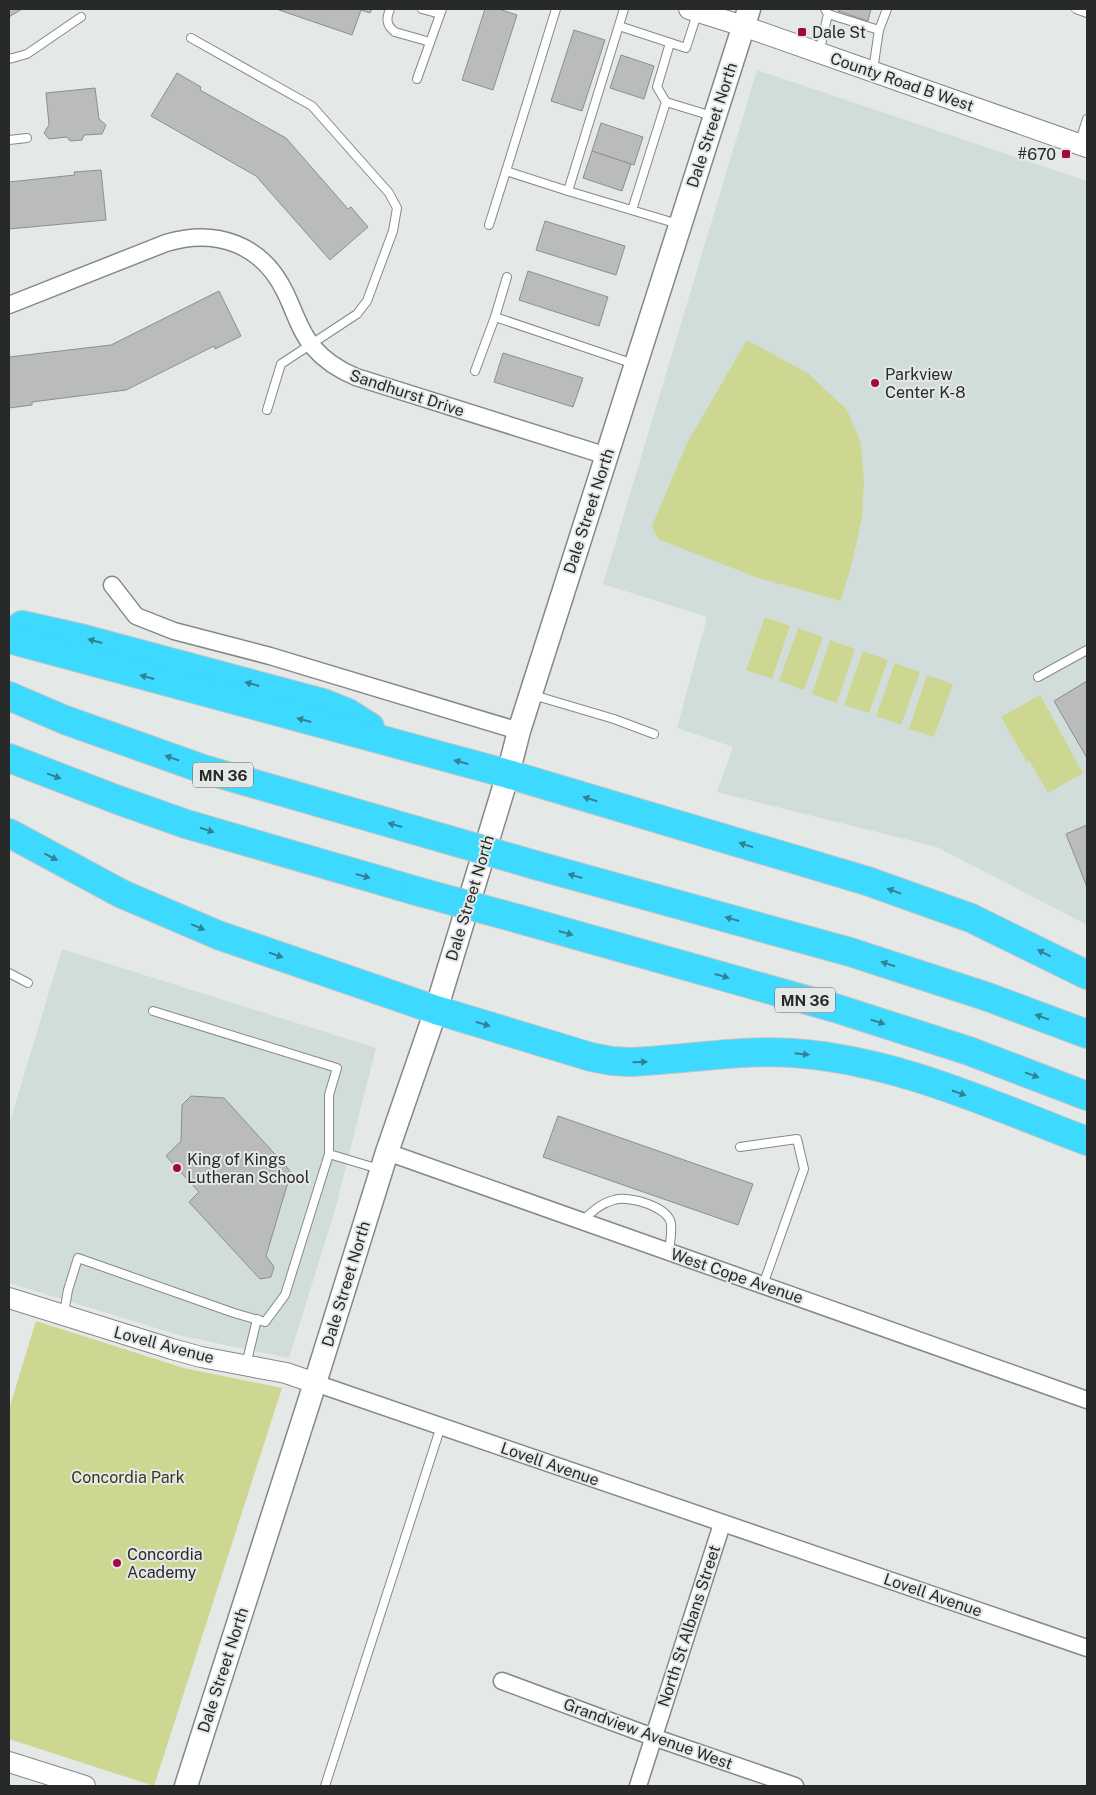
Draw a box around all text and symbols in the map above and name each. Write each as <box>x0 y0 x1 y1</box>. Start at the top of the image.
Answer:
place label: Dale St <box>812 23 866 42</box>
marker: Dale St <box>796 26 808 38</box>
street label: County Road B West <box>828 48 976 116</box>
street label: Dale Street North <box>683 60 741 190</box>
place label: #670 <box>1018 145 1056 164</box>
marker: #670 <box>1060 148 1072 160</box>
street label: Sandhurst Drive <box>347 365 467 421</box>
place label: Parkview Center K-8 <box>885 365 966 402</box>
marker: Parkview Center K-8 <box>869 377 881 389</box>
street label: Dale Street North <box>560 446 618 576</box>
one-way arrow <box>87 637 102 645</box>
one-way arrow <box>140 673 155 681</box>
one-way arrow <box>244 680 259 688</box>
one-way arrow <box>297 715 312 723</box>
one-way arrow <box>165 754 180 762</box>
one-way arrow <box>454 758 469 766</box>
road number: MN 36 <box>193 762 253 788</box>
one-way arrow <box>47 772 62 780</box>
one-way arrow <box>583 794 598 802</box>
one-way arrow <box>387 821 403 829</box>
one-way arrow <box>200 827 215 834</box>
street label: Dale Street North <box>442 833 498 963</box>
one-way arrow <box>738 841 753 849</box>
one-way arrow <box>44 853 59 861</box>
one-way arrow <box>568 871 583 879</box>
one-way arrow <box>356 872 371 880</box>
one-way arrow <box>886 887 901 895</box>
one-way arrow <box>724 915 739 923</box>
one-way arrow <box>191 923 205 931</box>
one-way arrow <box>558 929 573 937</box>
one-way arrow <box>1037 949 1051 957</box>
one-way arrow <box>268 952 283 959</box>
one-way arrow <box>880 960 895 968</box>
one-way arrow <box>715 973 730 981</box>
road number: MN 36 <box>775 988 835 1012</box>
one-way arrow <box>1034 1013 1049 1020</box>
one-way arrow <box>871 1018 886 1026</box>
one-way arrow <box>475 1021 490 1029</box>
one-way arrow <box>794 1050 810 1058</box>
one-way arrow <box>632 1057 648 1065</box>
one-way arrow <box>1025 1071 1040 1079</box>
one-way arrow <box>952 1090 967 1097</box>
place label: King of Kings Lutheran School <box>187 1150 310 1187</box>
marker: King of Kings Lutheran School <box>171 1162 183 1174</box>
street label: Dale Street North <box>318 1219 374 1349</box>
street label: West Cope Avenue <box>668 1244 806 1308</box>
street label: Lovell Avenue <box>112 1322 216 1368</box>
street label: Lovell Avenue <box>498 1438 602 1490</box>
park label: Concordia Park <box>71 1468 185 1487</box>
street label: North St Albans Street <box>654 1543 724 1709</box>
place label: Concordia Academy <box>127 1545 203 1582</box>
marker: Concordia Academy <box>111 1557 123 1569</box>
street label: Lovell Avenue <box>881 1569 985 1621</box>
street label: Dale Street North <box>194 1605 252 1735</box>
street label: Grandview Avenue West <box>561 1695 735 1773</box>

